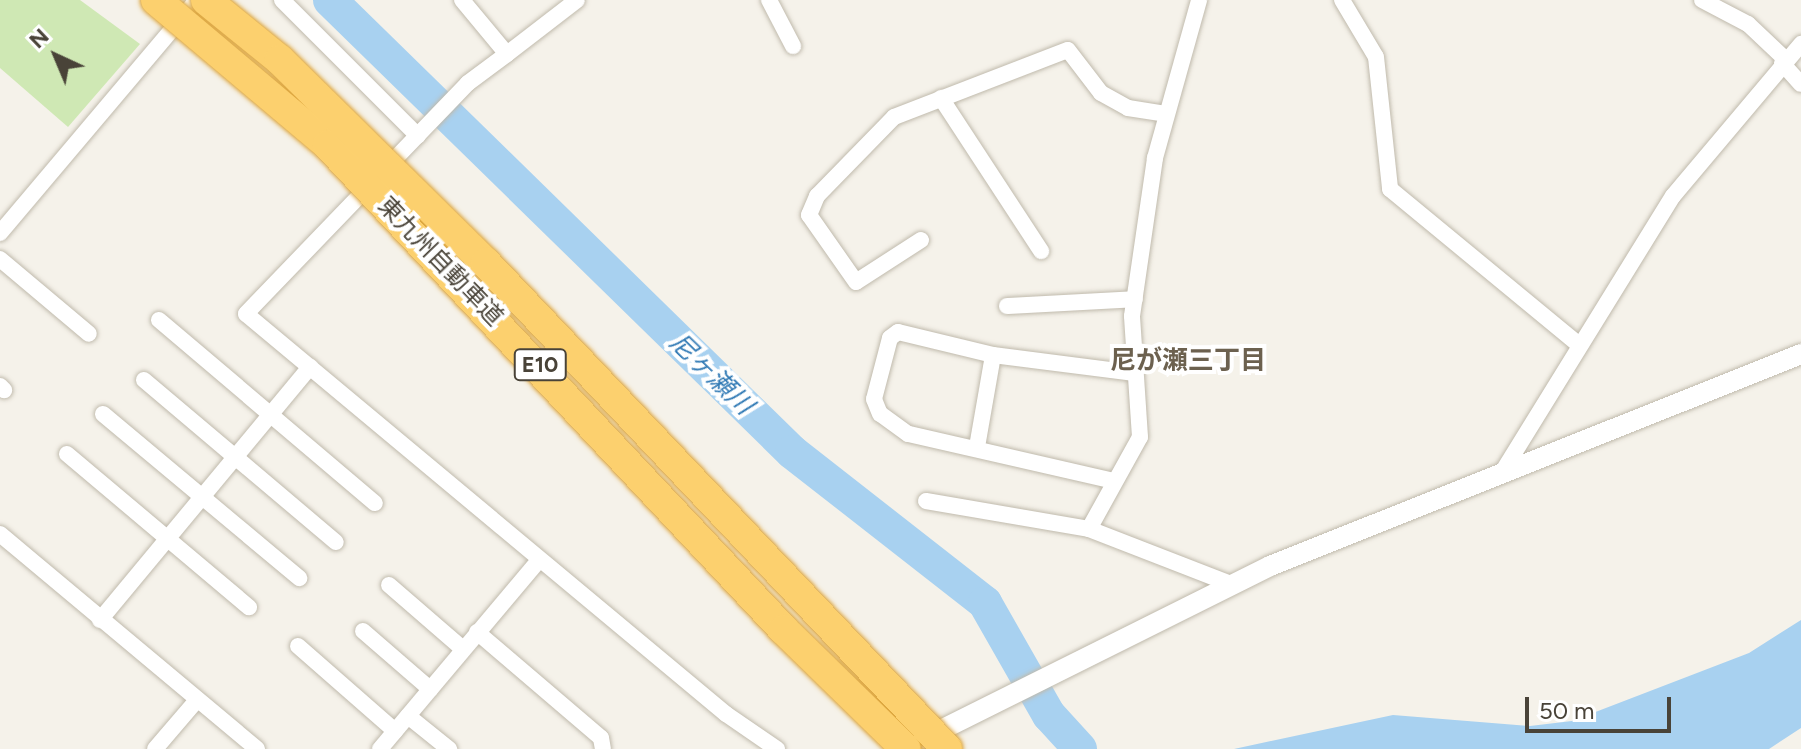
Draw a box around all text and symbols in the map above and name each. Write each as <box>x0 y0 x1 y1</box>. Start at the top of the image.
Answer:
north arrow <box>16 16 96 96</box>
text: N <box>23 23 54 54</box>
street label: 東九州自動車道 <box>372 191 510 331</box>
water label: 尼ヶ瀬川 <box>663 327 759 421</box>
district label: 尼が瀬三丁目 <box>1110 345 1266 377</box>
road number: E10 <box>512 347 568 383</box>
scale bar <box>1529 681 1675 731</box>
text: 50 m <box>1539 696 1595 725</box>

